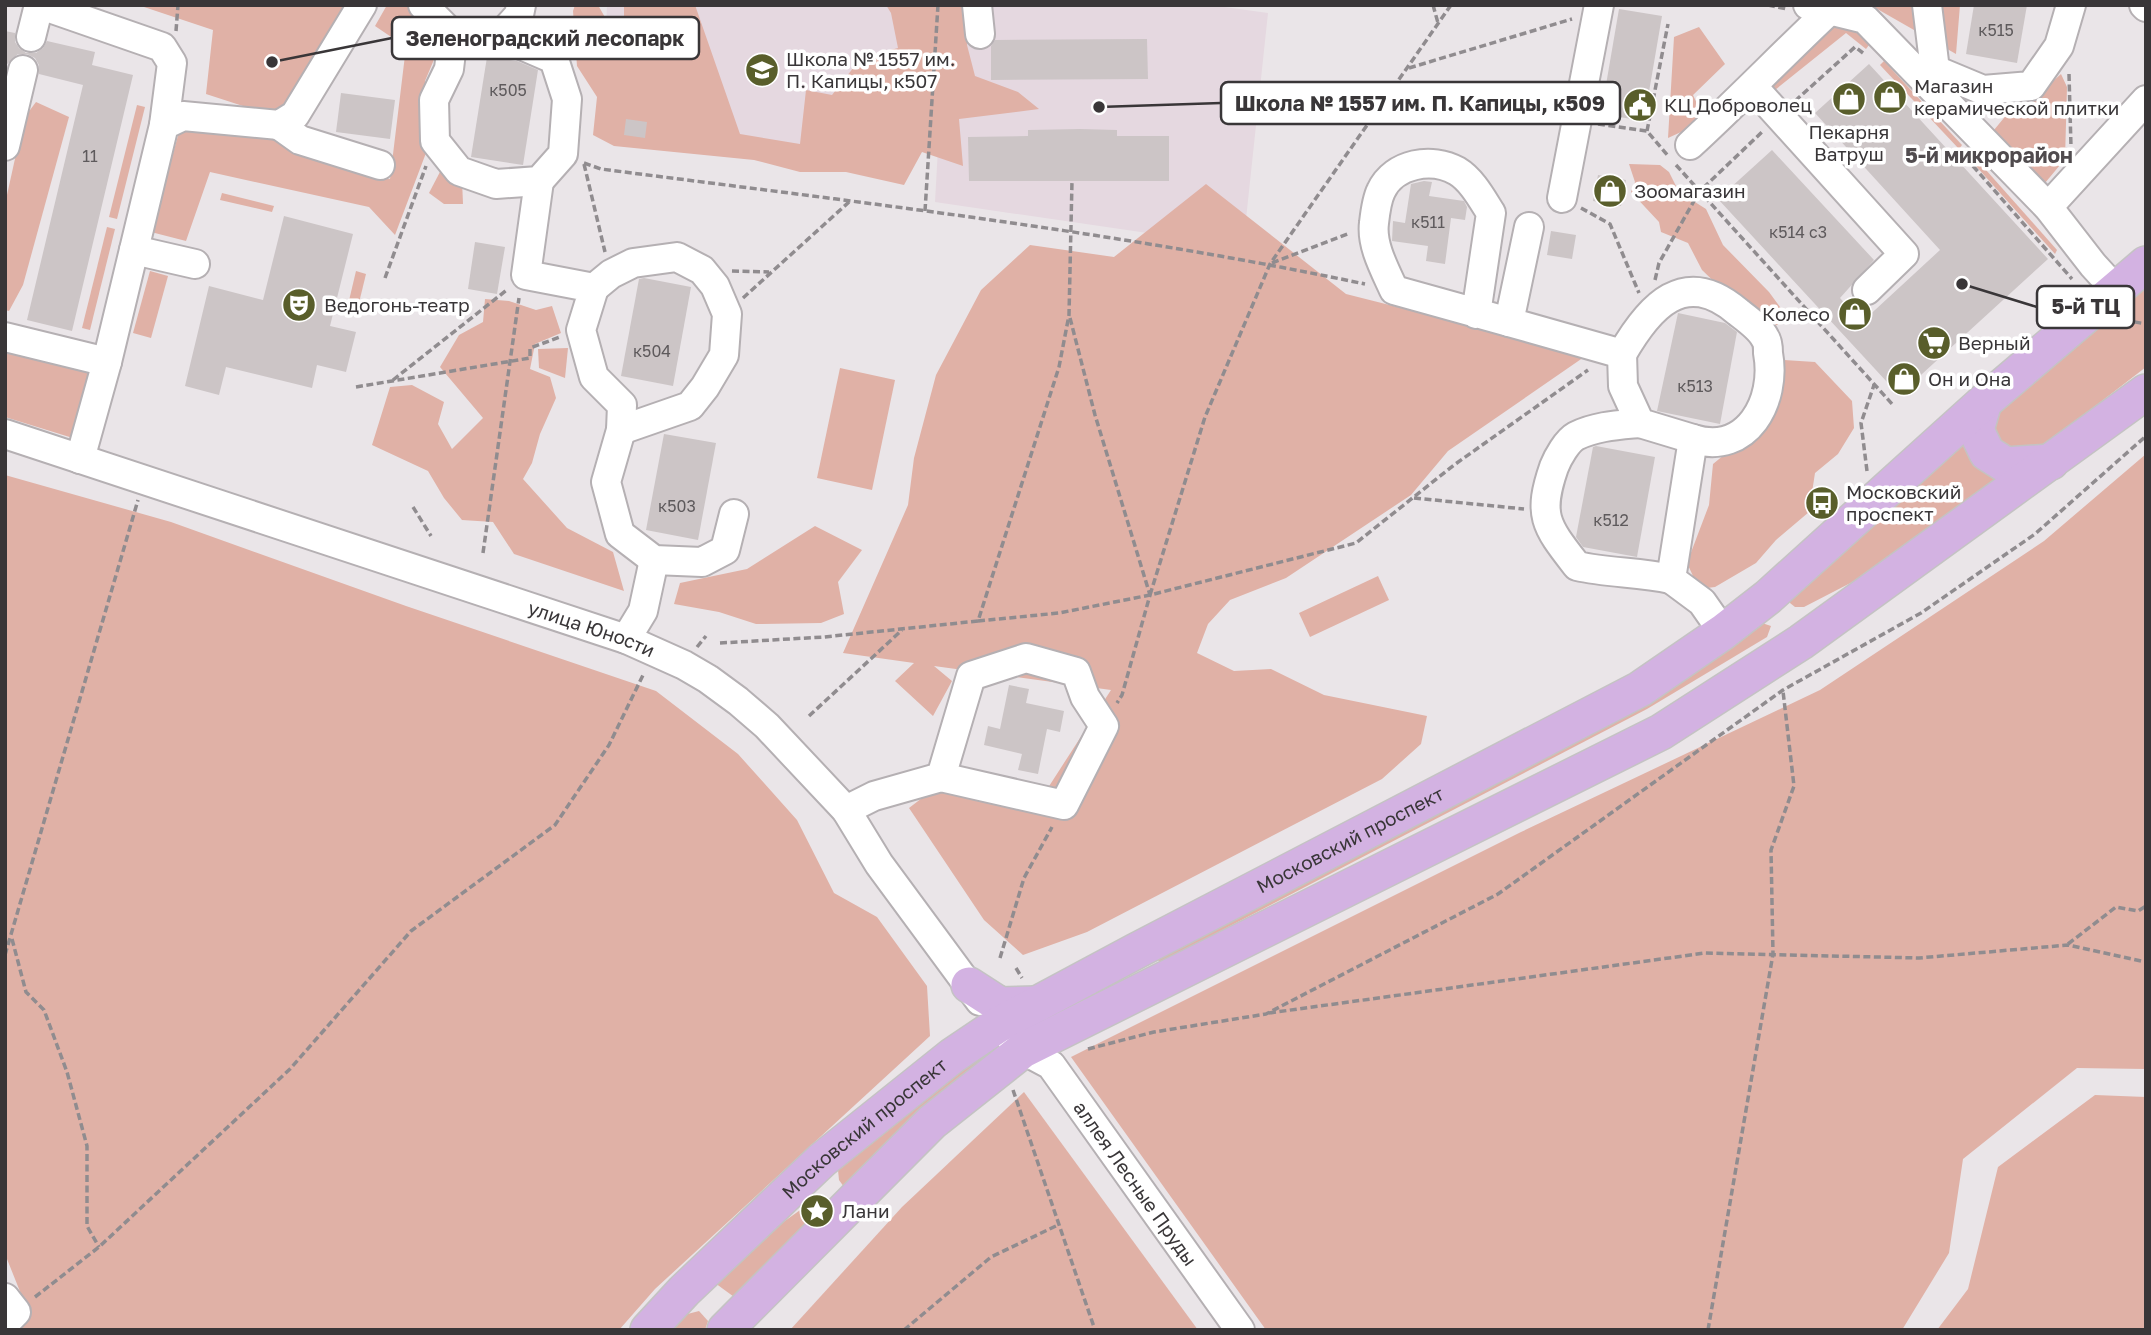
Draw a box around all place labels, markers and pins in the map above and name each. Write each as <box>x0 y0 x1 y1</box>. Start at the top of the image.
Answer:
callout: Зеленоградский лесопарк <box>392 17 699 59</box>
place label: Школа № 1557 им. П. Капицы, к507 <box>786 47 955 92</box>
school or university icon: Школа № 1557 им. П. Капицы, к507 <box>743 51 781 89</box>
place label: Магазин керамической плитки <box>1914 74 2119 119</box>
shop icon: Магазин керамической плитки <box>1871 78 1909 116</box>
shop icon: Пекарня Ватруш <box>1830 80 1868 118</box>
callout: Школа № 1557 им. П. Капицы, к509 <box>1221 82 1620 124</box>
public building icon: КЦ Доброволец <box>1621 86 1659 124</box>
place label: КЦ Доброволец <box>1664 93 1812 116</box>
place label: Пекарня Ватруш <box>1809 120 1889 165</box>
shop icon: Зоомагазин <box>1591 172 1629 210</box>
place label: Зоомагазин <box>1634 179 1746 202</box>
theatre icon: Ведогонь-театр <box>280 286 318 324</box>
callout: 5-й ТЦ <box>2037 286 2134 328</box>
place label: Ведогонь-театр <box>324 293 470 316</box>
shop icon: Колесо <box>1836 295 1874 333</box>
place label: Колесо <box>1762 302 1830 325</box>
supermarket icon: Верный <box>1915 324 1953 362</box>
place label: Верный <box>1958 331 2031 354</box>
shop icon: Он и Она <box>1885 360 1923 398</box>
place label: Он и Она <box>1928 367 2011 390</box>
place label: Московский проспект <box>1846 480 1961 525</box>
bus stop icon: Московский проспект <box>1803 484 1841 522</box>
place icon: Лани <box>798 1192 836 1230</box>
place label: Лани <box>842 1199 890 1222</box>

